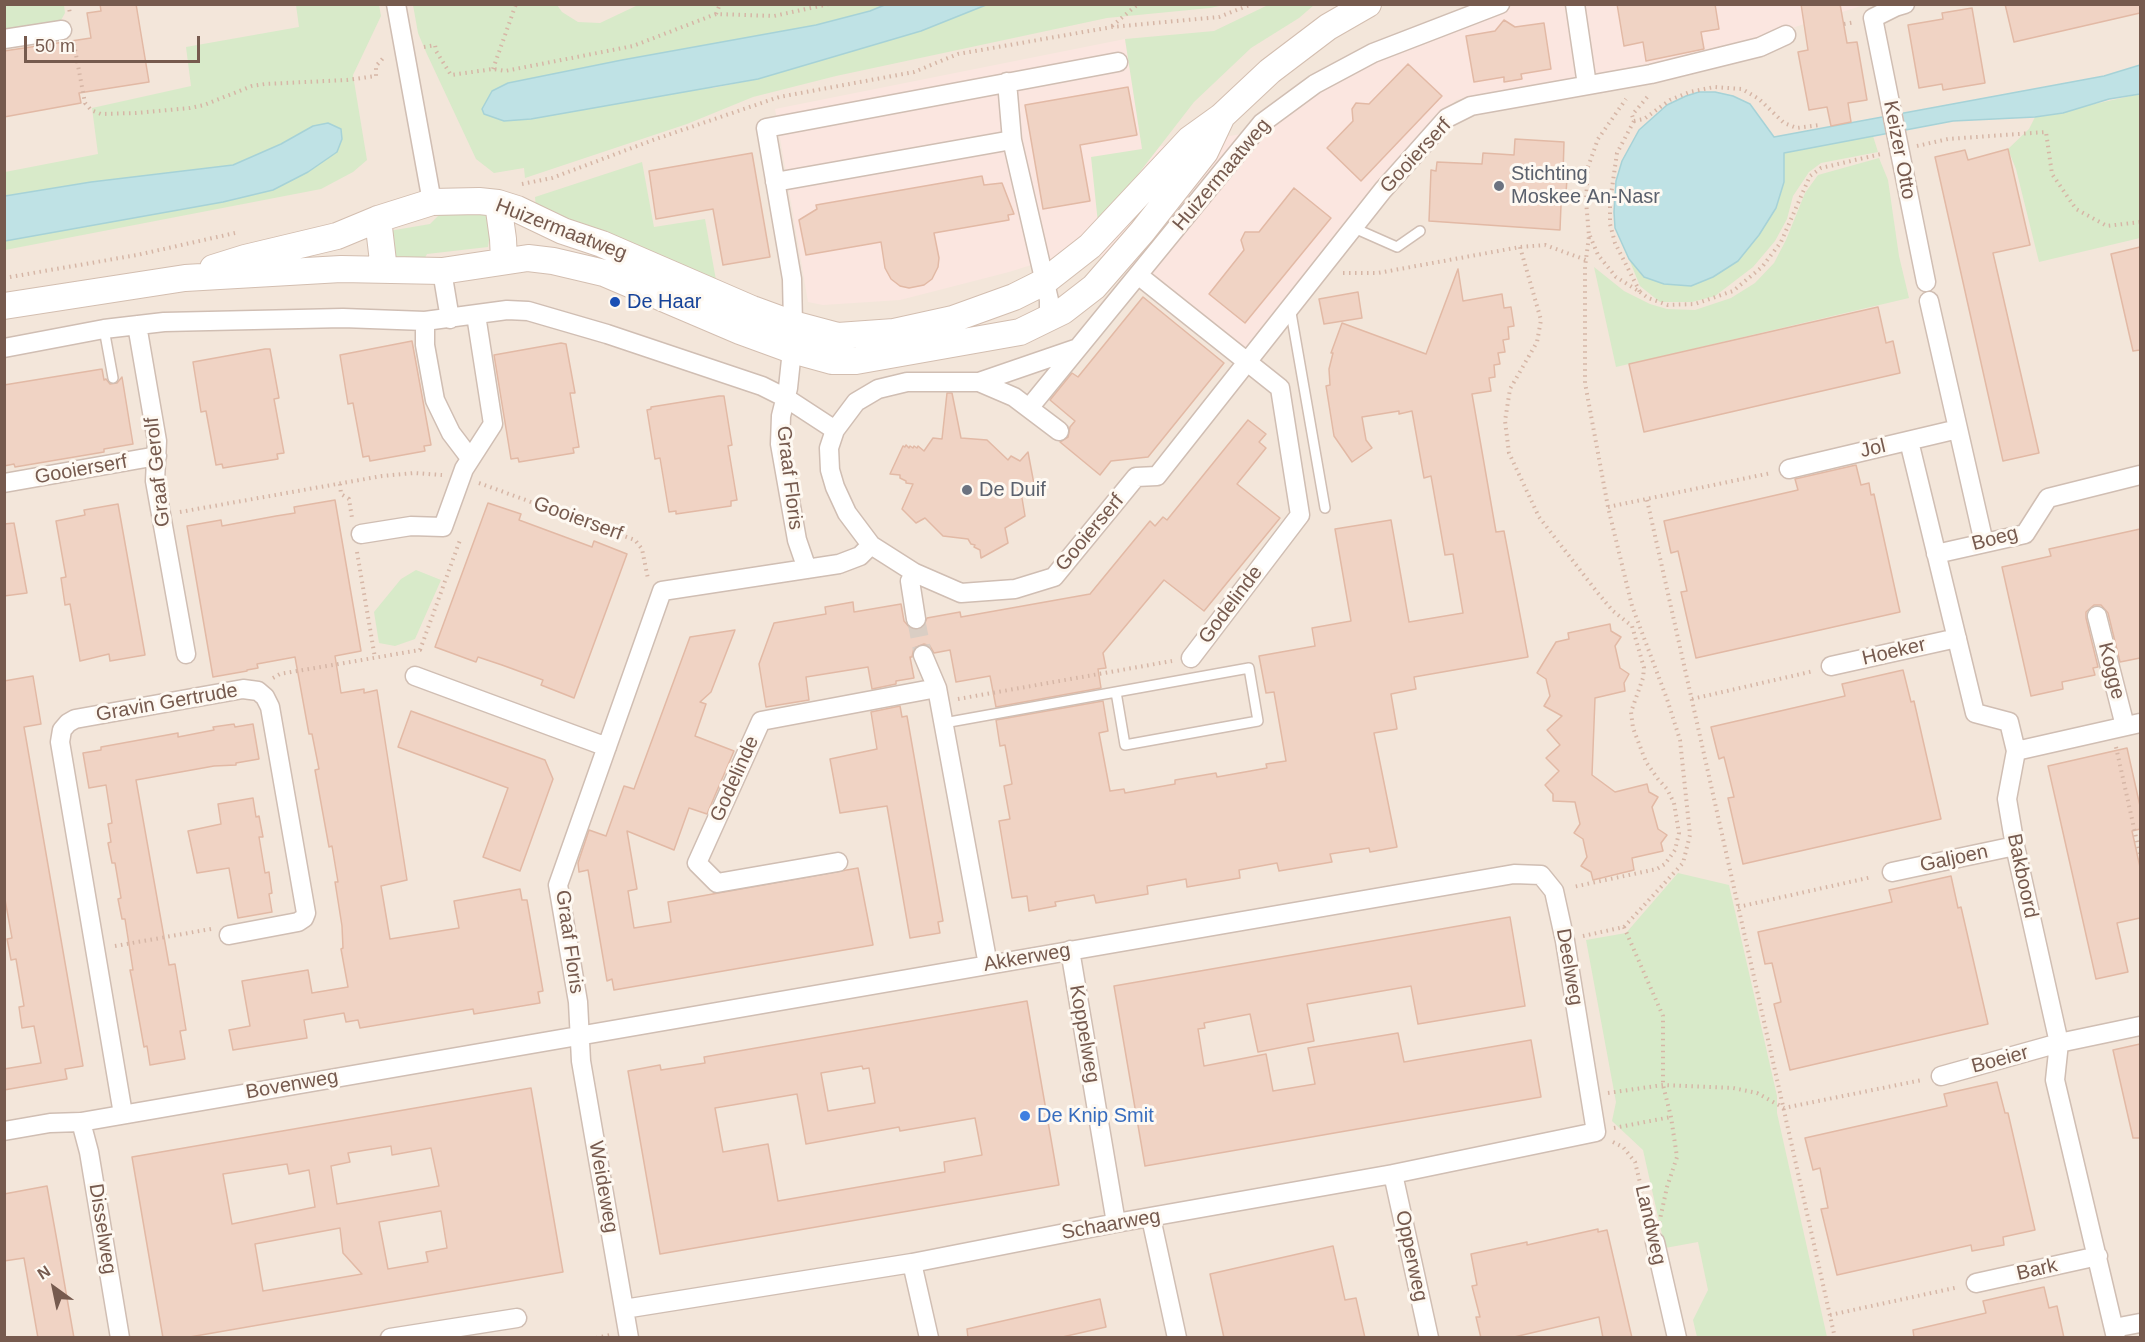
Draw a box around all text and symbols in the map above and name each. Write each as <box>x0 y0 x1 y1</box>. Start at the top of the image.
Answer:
scale bar <box>27 24 202 62</box>
text: 50 m <box>35 36 75 56</box>
street label: Keizer Otto <box>1878 99 1920 201</box>
street label: Huizermaatweg <box>1168 114 1276 236</box>
street label: Gooierserf <box>1375 114 1457 198</box>
place label: Stichting Moskee An-Nasr <box>1511 162 1660 209</box>
marker: Stichting Moskee An-Nasr <box>1492 179 1506 193</box>
street label: Huizermaatweg <box>492 194 630 266</box>
place label: De Haar <box>627 290 701 314</box>
marker: De Haar <box>608 295 622 309</box>
street label: Graaf Gerolf <box>140 416 176 528</box>
street label: Graaf Floris <box>771 425 807 531</box>
street label: Jol <box>1858 434 1888 464</box>
street label: Gooierserf <box>33 450 129 490</box>
place label: De Duif <box>979 478 1046 502</box>
marker: De Duif <box>960 483 974 497</box>
street label: Gooierserf <box>1051 490 1129 576</box>
street label: Gooierserf <box>530 492 626 546</box>
street label: Boeg <box>1969 521 2021 557</box>
street label: Godelinde <box>1194 561 1268 649</box>
street label: Hoeker <box>1860 633 1928 671</box>
street label: Kogge <box>2092 640 2130 702</box>
street label: Gravin Gertrude <box>94 679 240 727</box>
street label: Godelinde <box>705 732 765 826</box>
street label: Bakboord <box>2001 832 2043 920</box>
street label: Galjoen <box>1918 840 1990 878</box>
street label: Graaf Floris <box>550 889 588 995</box>
street label: Deelweg <box>1550 927 1588 1007</box>
street label: Akkerweg <box>982 939 1072 977</box>
street label: Koppelweg <box>1064 983 1104 1085</box>
street label: Boeier <box>1969 1041 2031 1079</box>
street label: Bovenweg <box>244 1065 340 1105</box>
place label: De Knip Smit <box>1037 1104 1154 1128</box>
marker: De Knip Smit <box>1018 1109 1032 1123</box>
street label: Weideweg <box>583 1139 623 1235</box>
street label: Disselweg <box>83 1182 121 1276</box>
street label: Landweg <box>1629 1183 1671 1267</box>
street label: Schaarweg <box>1060 1204 1162 1246</box>
street label: Opperweg <box>1390 1208 1432 1304</box>
street label: Bark <box>2014 1254 2060 1286</box>
north arrow <box>24 1258 84 1318</box>
text: N <box>34 1262 53 1283</box>

